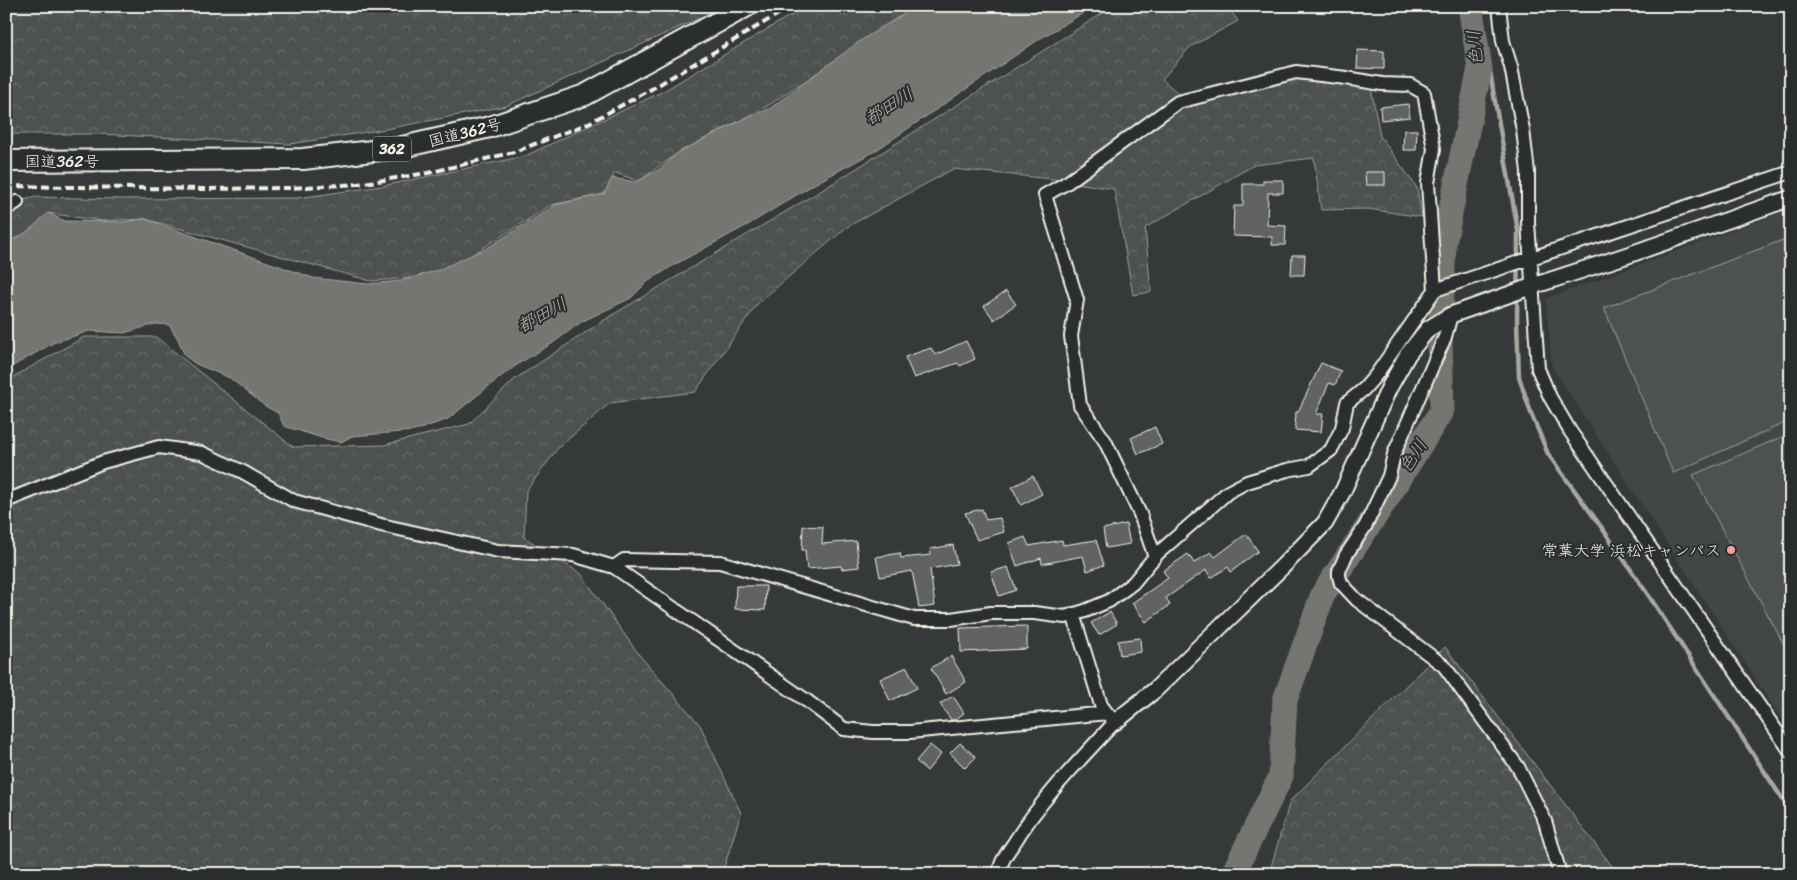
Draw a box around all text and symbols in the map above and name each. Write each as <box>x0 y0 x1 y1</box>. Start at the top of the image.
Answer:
water label: 色川 <box>1457 28 1493 68</box>
water label: 都田川 <box>858 78 920 134</box>
street label: 国道362号 <box>425 109 505 156</box>
road number: 362 <box>373 136 411 162</box>
street label: 国道362号 <box>24 147 100 176</box>
water label: 都田川 <box>511 288 573 342</box>
water label: 色川 <box>1390 432 1436 480</box>
place label: 常葉大学 浜松キャンパス <box>1541 536 1721 565</box>
marker: 常葉大学 浜松キャンパス <box>1725 544 1737 556</box>

